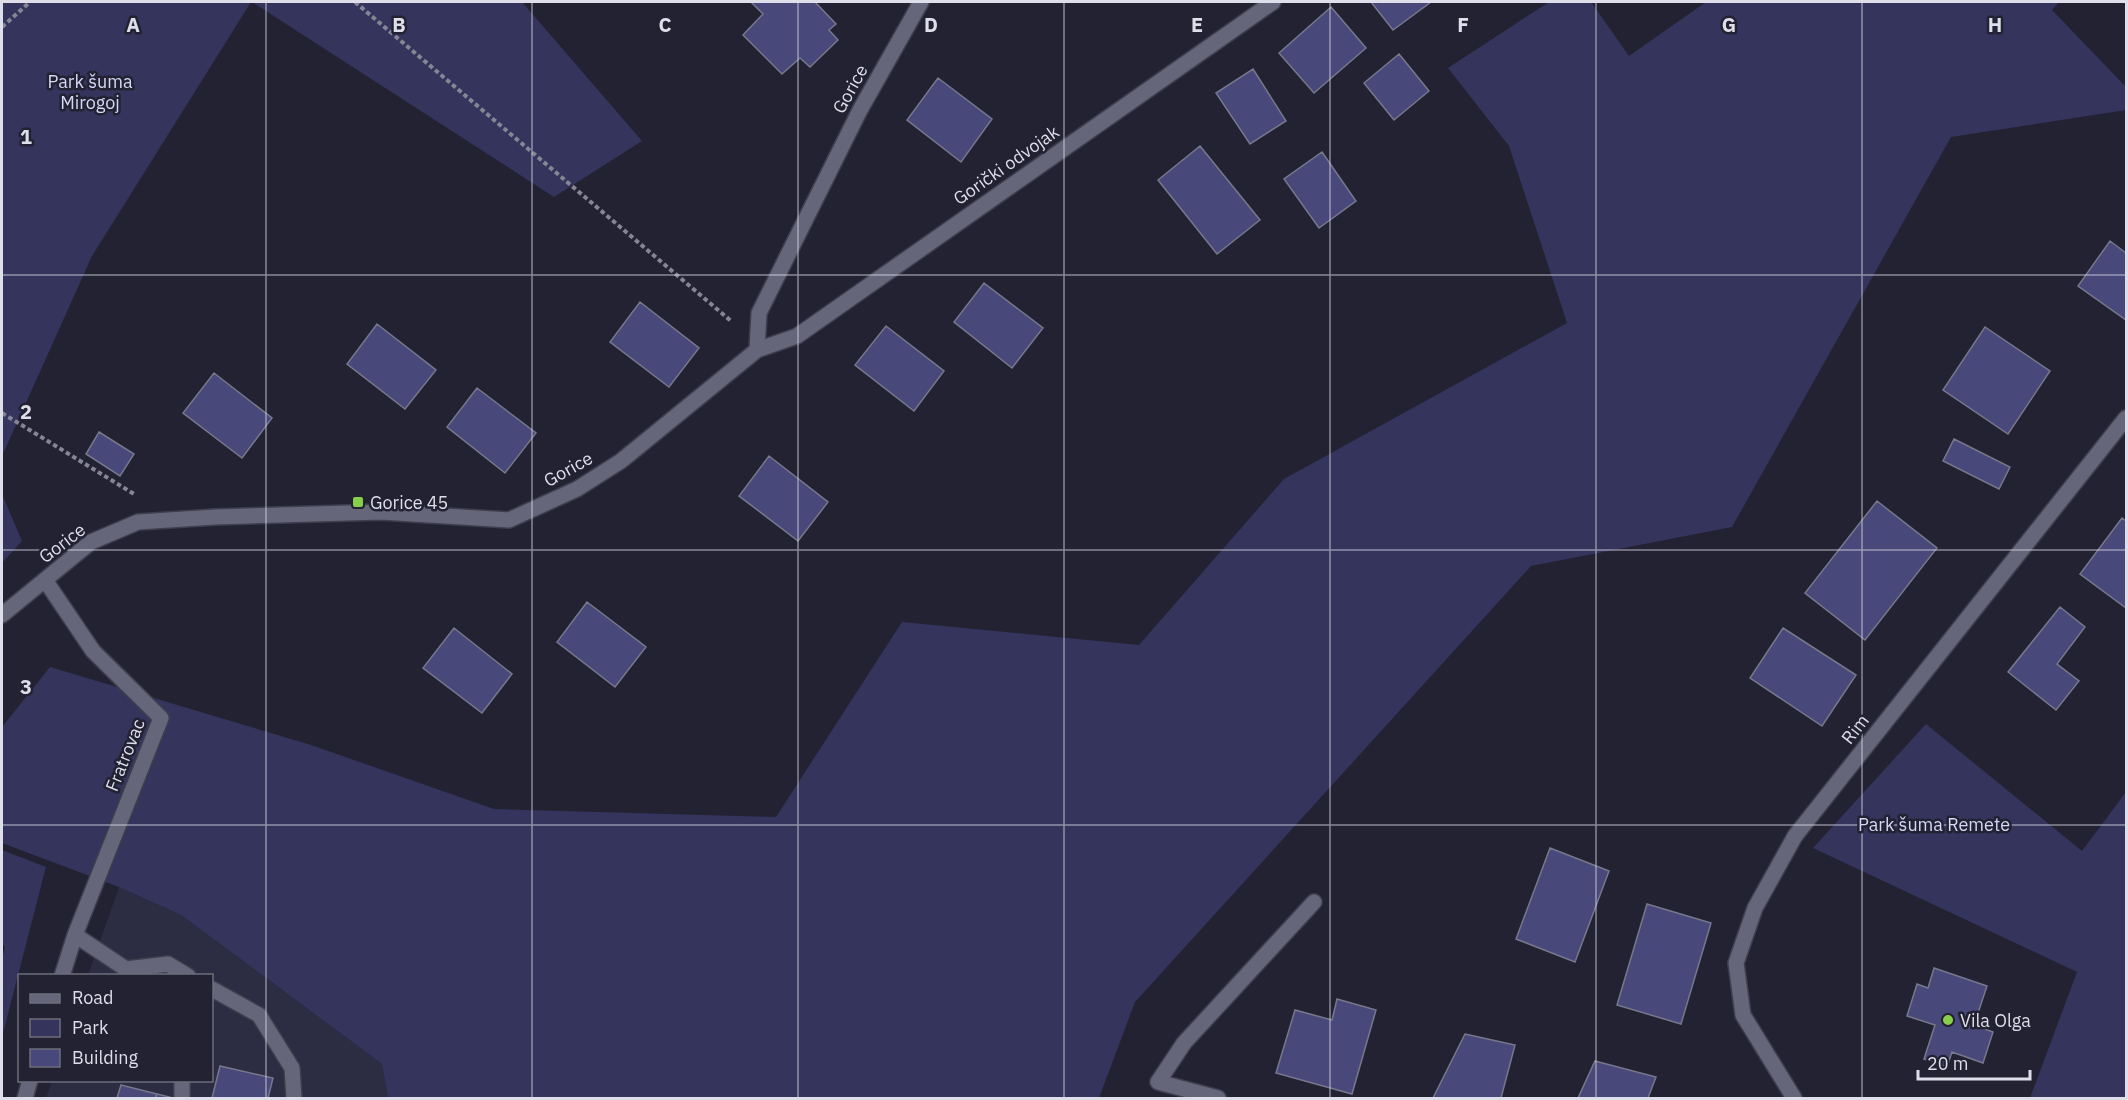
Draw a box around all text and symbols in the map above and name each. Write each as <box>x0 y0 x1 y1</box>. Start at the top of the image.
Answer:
text: A <box>126 11 140 38</box>
text: B <box>392 11 406 38</box>
text: C <box>658 11 672 38</box>
text: D <box>924 11 938 38</box>
text: E <box>1191 11 1203 38</box>
text: F <box>1457 11 1469 38</box>
text: G <box>1722 11 1736 38</box>
text: H <box>1988 11 2002 38</box>
street label: Gorice <box>827 60 873 118</box>
park label: Park šuma Mirogoj <box>48 70 133 114</box>
street label: Gorički odvojak <box>949 120 1064 210</box>
text: 1 <box>20 123 32 150</box>
text: 2 <box>20 398 32 425</box>
street label: Gorice <box>539 446 597 492</box>
place label: Gorice 45 <box>370 491 448 514</box>
marker: Gorice 45 <box>351 495 365 509</box>
street label: Gorice <box>34 518 90 568</box>
text: 3 <box>20 673 32 700</box>
street label: Rim <box>1836 709 1874 749</box>
street label: Fratrovac <box>100 715 150 795</box>
park label: Park šuma Remete <box>1858 813 2010 836</box>
legend <box>18 974 213 1082</box>
text: Road <box>72 986 113 1009</box>
place label: Vila Olga <box>1960 1009 2031 1032</box>
marker: Vila Olga <box>1941 1013 1955 1027</box>
text: Park <box>72 1016 109 1039</box>
scale bar <box>1918 1043 2030 1081</box>
text: Building <box>72 1046 139 1069</box>
text: 20 m <box>1927 1052 1969 1075</box>

